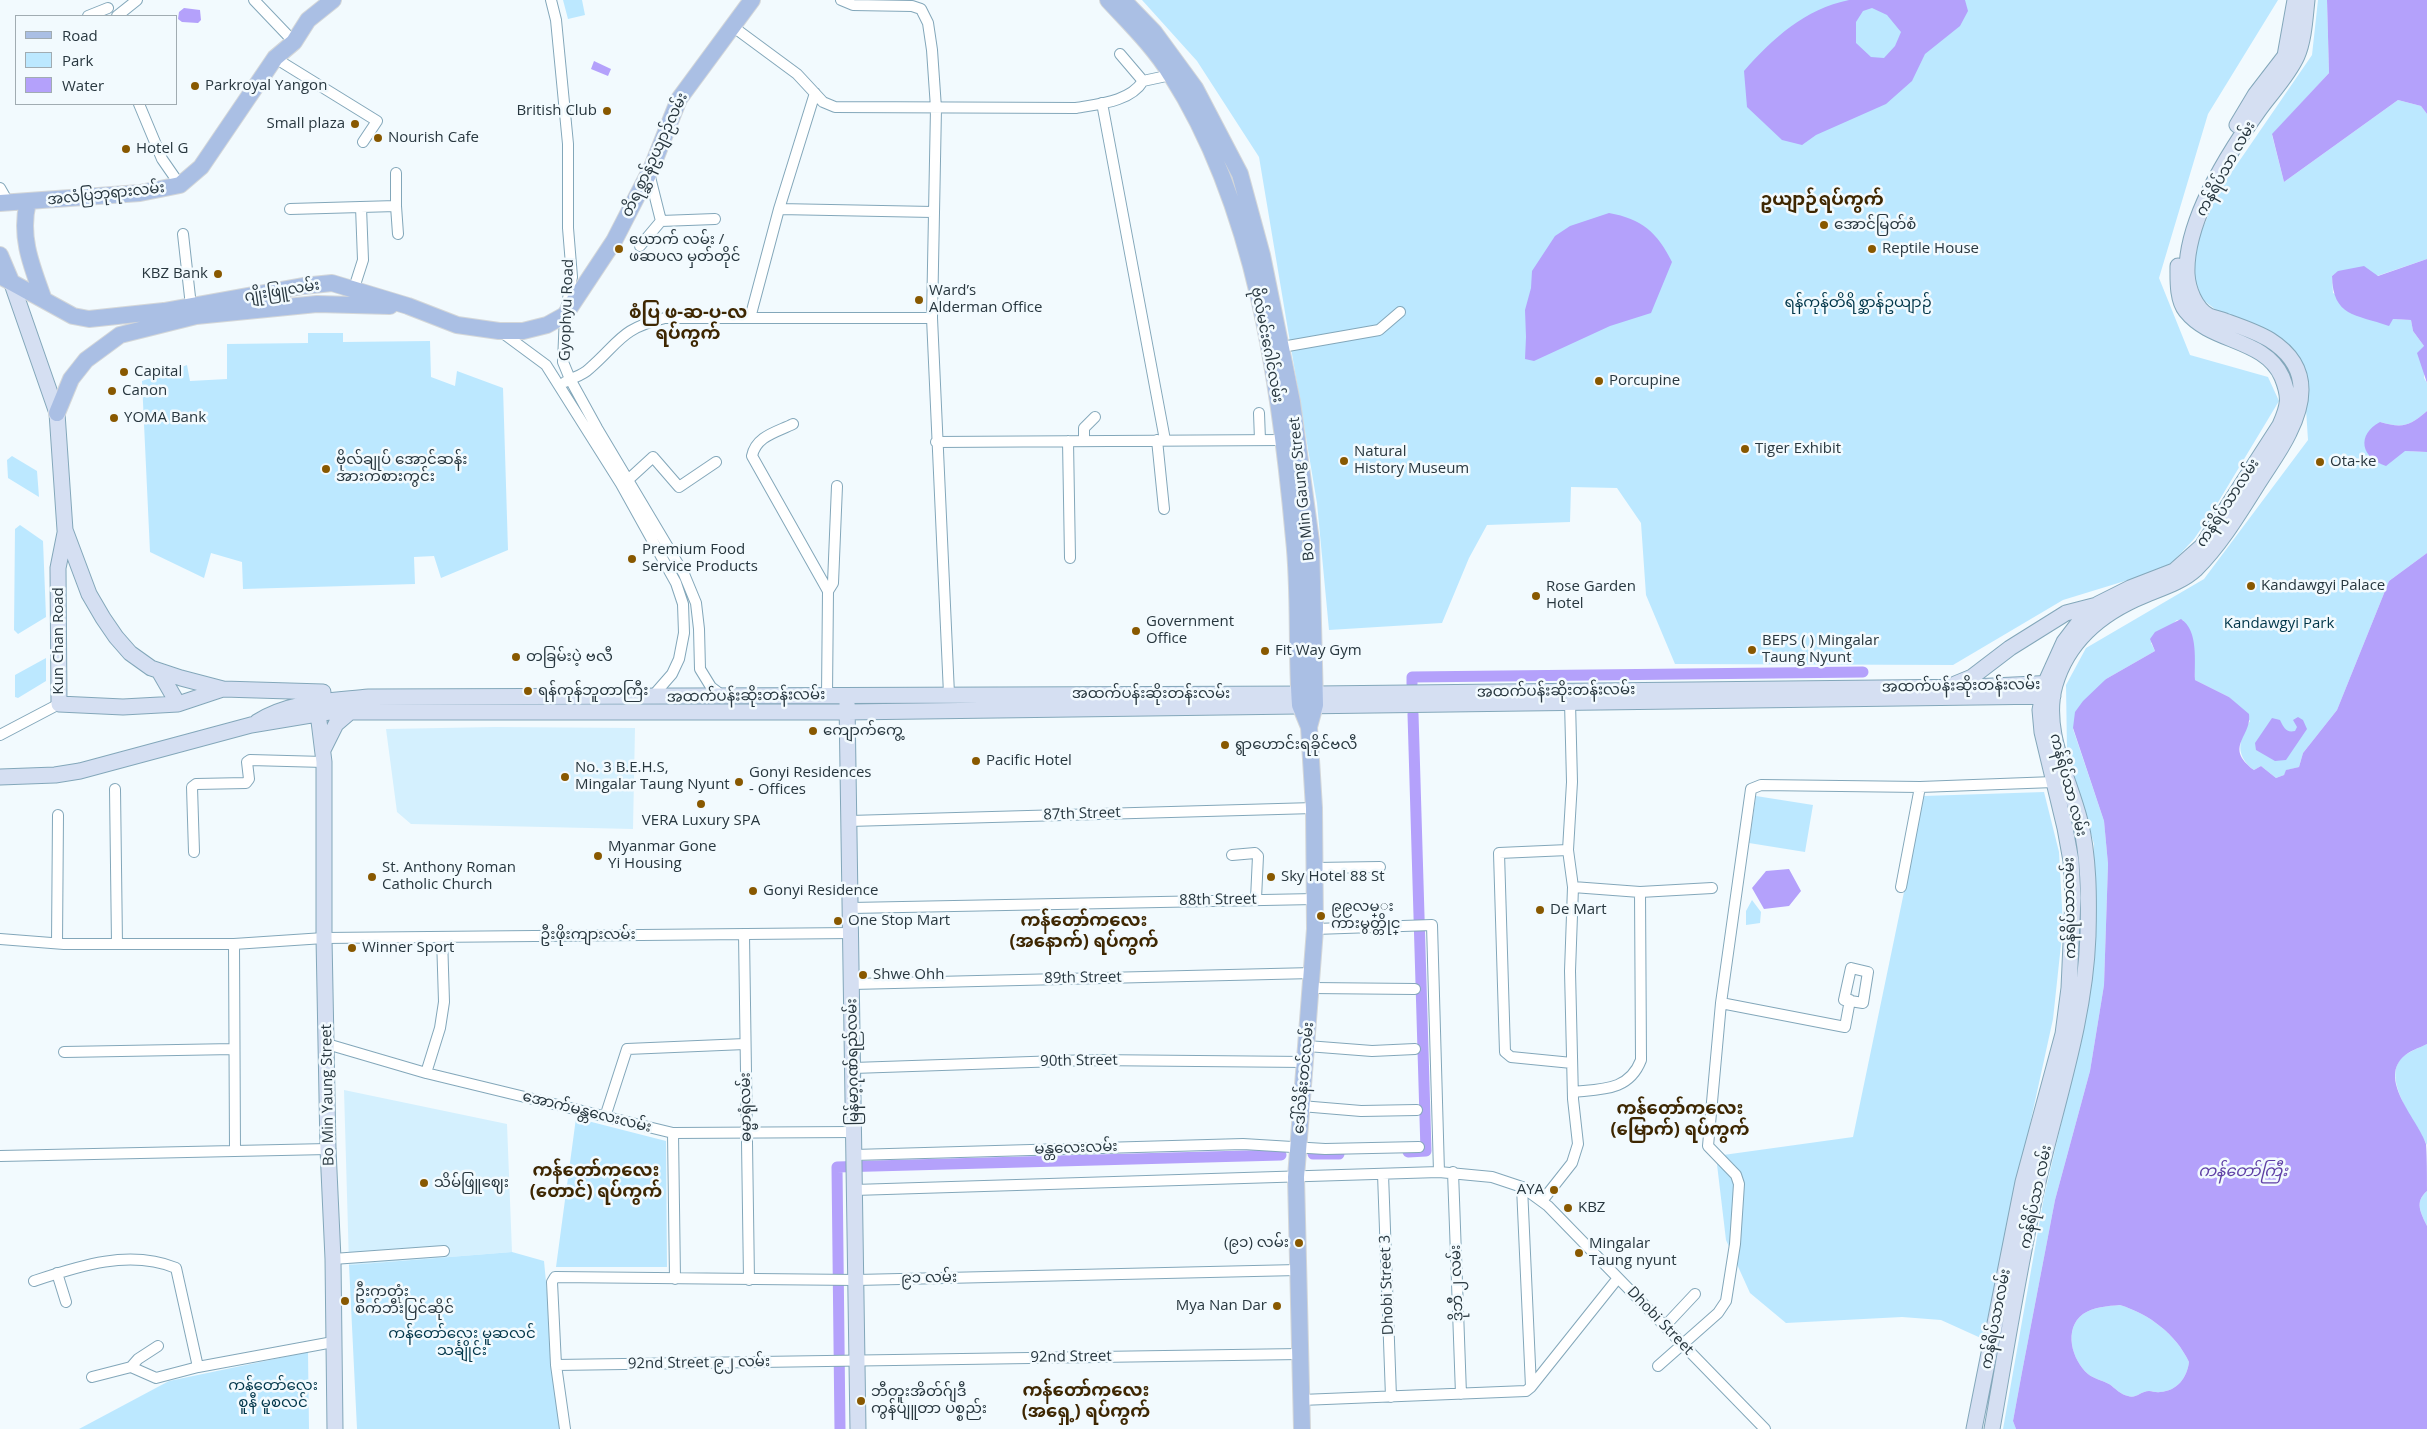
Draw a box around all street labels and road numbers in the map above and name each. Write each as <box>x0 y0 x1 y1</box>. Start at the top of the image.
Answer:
street label: တိရစ္ဆာန်ဥယျာဉ်လမ်း <box>618 90 692 220</box>
street label: ကန်ရိပ်သာ လမ်း <box>2192 118 2260 220</box>
street label: အလံပြဘုရားလမ်း <box>46 179 166 209</box>
street label: Gyophyu Road <box>556 259 578 361</box>
street label: ဂျိုးဖြူလမ်း <box>243 276 321 306</box>
street label: ဗိုလ်မင်းဂေါင်လမ်း <box>1247 286 1287 404</box>
street label: Bo Min Gaung Street <box>1285 416 1319 562</box>
street label: ကန်ရိပ်သာလမ်း <box>2193 455 2263 551</box>
street label: Kun Chan Road <box>50 587 68 695</box>
street label: အထက်ပန်းဆိုးတန်းလမ်း <box>1882 676 2040 696</box>
street label: အထက်ပန်းဆိုးတန်းလမ်း <box>1477 681 1635 701</box>
street label: အထက်ပန်းဆိုးတန်းလမ်း <box>1072 685 1230 703</box>
street label: အထက်ပန်းဆိုးတန်းလမ်း <box>667 686 825 706</box>
street label: ကန်ရိပ်သာ လမ်း <box>2046 732 2090 838</box>
street label: 87th Street <box>1043 804 1121 824</box>
street label: ကန်ရိပ်သာလမ်း <box>2060 857 2080 959</box>
street label: 88th Street <box>1179 890 1257 910</box>
street label: ဦးဖိုးကျားလမ်း <box>540 926 636 944</box>
street label: 89th Street <box>1044 968 1122 988</box>
street label: မြန်မာ့ဂုဏ်ရည်လမ်း <box>843 998 863 1126</box>
street label: ဒေါ်သိန်းတင်လမ်း <box>1290 1021 1318 1135</box>
street label: Bo Min Yaung Street <box>318 1024 338 1166</box>
street label: 90th Street <box>1040 1051 1118 1071</box>
street label: ဓမ္မာရုံလမ်း <box>736 1072 756 1142</box>
street label: အောက်မန္တလေးလမ်း <box>521 1087 653 1137</box>
street label: မန္တလေးလမ်း <box>1034 1138 1118 1158</box>
street label: ကန်ရိပ်သာ လမ်း <box>2016 1143 2056 1251</box>
street label: Dhobi Street 3 <box>1376 1235 1398 1335</box>
street label: ဒိုဘီ ၂ လမ်း <box>1447 1244 1467 1322</box>
street label: ကန်ရိပ်သာလမ်း <box>1977 1267 2015 1371</box>
street label: ၉၁ လမ်း <box>901 1269 957 1287</box>
street label: Dhobi Street <box>1623 1283 1697 1359</box>
street label: 92nd Street <box>1030 1347 1112 1367</box>
street label: 92nd Street ၉၂ လမ်း <box>628 1353 770 1373</box>

